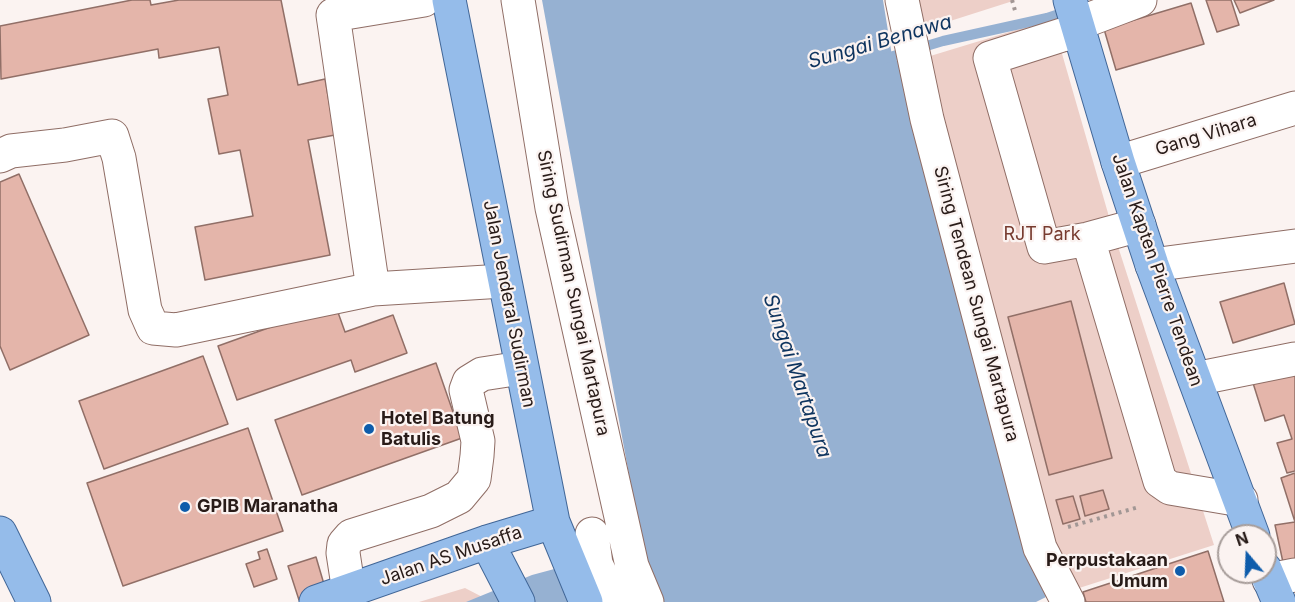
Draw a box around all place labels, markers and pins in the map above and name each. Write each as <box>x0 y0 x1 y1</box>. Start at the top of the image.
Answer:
place label: Hotel Batung Batulis <box>381 408 495 450</box>
marker: Hotel Batung Batulis <box>362 422 376 436</box>
place label: GPIB Maranatha <box>197 496 338 518</box>
marker: GPIB Maranatha <box>178 500 192 514</box>
place label: Perpustakaan Umum <box>1046 550 1168 592</box>
marker: Perpustakaan Umum <box>1173 564 1187 578</box>

